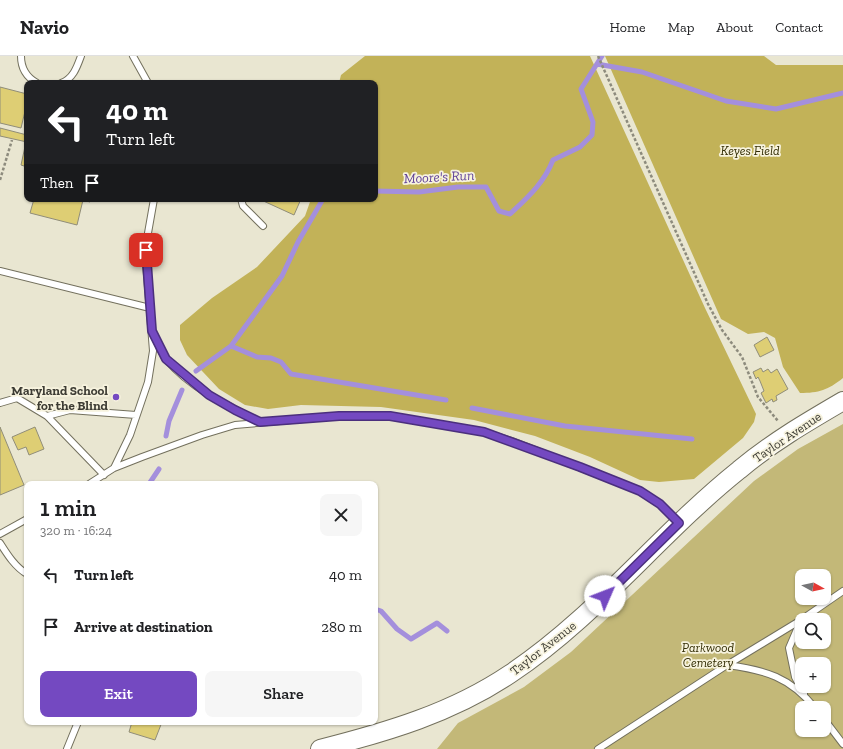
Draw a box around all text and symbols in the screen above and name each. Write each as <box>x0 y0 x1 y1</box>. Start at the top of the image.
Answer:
text: Navio <box>20 16 69 39</box>
text: Home <box>610 19 646 36</box>
text: Map <box>668 19 694 36</box>
text: About <box>716 19 753 36</box>
text: Contact <box>775 19 823 36</box>
text: 40 m <box>106 94 168 127</box>
icon: left <box>40 96 92 148</box>
text: Turn left <box>106 128 175 150</box>
park label: Keyes Field <box>720 143 780 158</box>
water label: Moore's Run <box>403 167 475 187</box>
icon: arrive <box>81 172 103 194</box>
text: Then <box>40 174 73 192</box>
pin <box>129 233 163 267</box>
icon: arrive <box>135 239 157 261</box>
place label: Maryland School for the Blind <box>11 383 109 413</box>
marker: Maryland School for the Blind <box>111 392 121 402</box>
street label: Taylor Avenue <box>750 409 824 465</box>
text: 1 min <box>40 493 96 522</box>
button: close <box>320 494 362 536</box>
text: 320 m · 16:24 <box>40 523 112 538</box>
icon: left <box>40 564 62 586</box>
text: Turn left <box>74 566 134 584</box>
text: 40 m <box>329 566 362 584</box>
north arrow <box>795 569 831 605</box>
map controls <box>795 569 831 737</box>
position arrow <box>584 575 626 617</box>
button: search <box>795 613 831 649</box>
icon: arrive <box>40 616 62 638</box>
text: Arrive at destination <box>74 618 213 636</box>
text: 280 m <box>321 618 362 636</box>
street label: Taylor Avenue <box>507 618 579 678</box>
park label: Parkwood Cemetery <box>682 640 735 670</box>
button: + <box>795 657 831 693</box>
button: Exit <box>40 671 197 717</box>
button: Share <box>205 671 362 717</box>
button: − <box>795 701 831 737</box>

